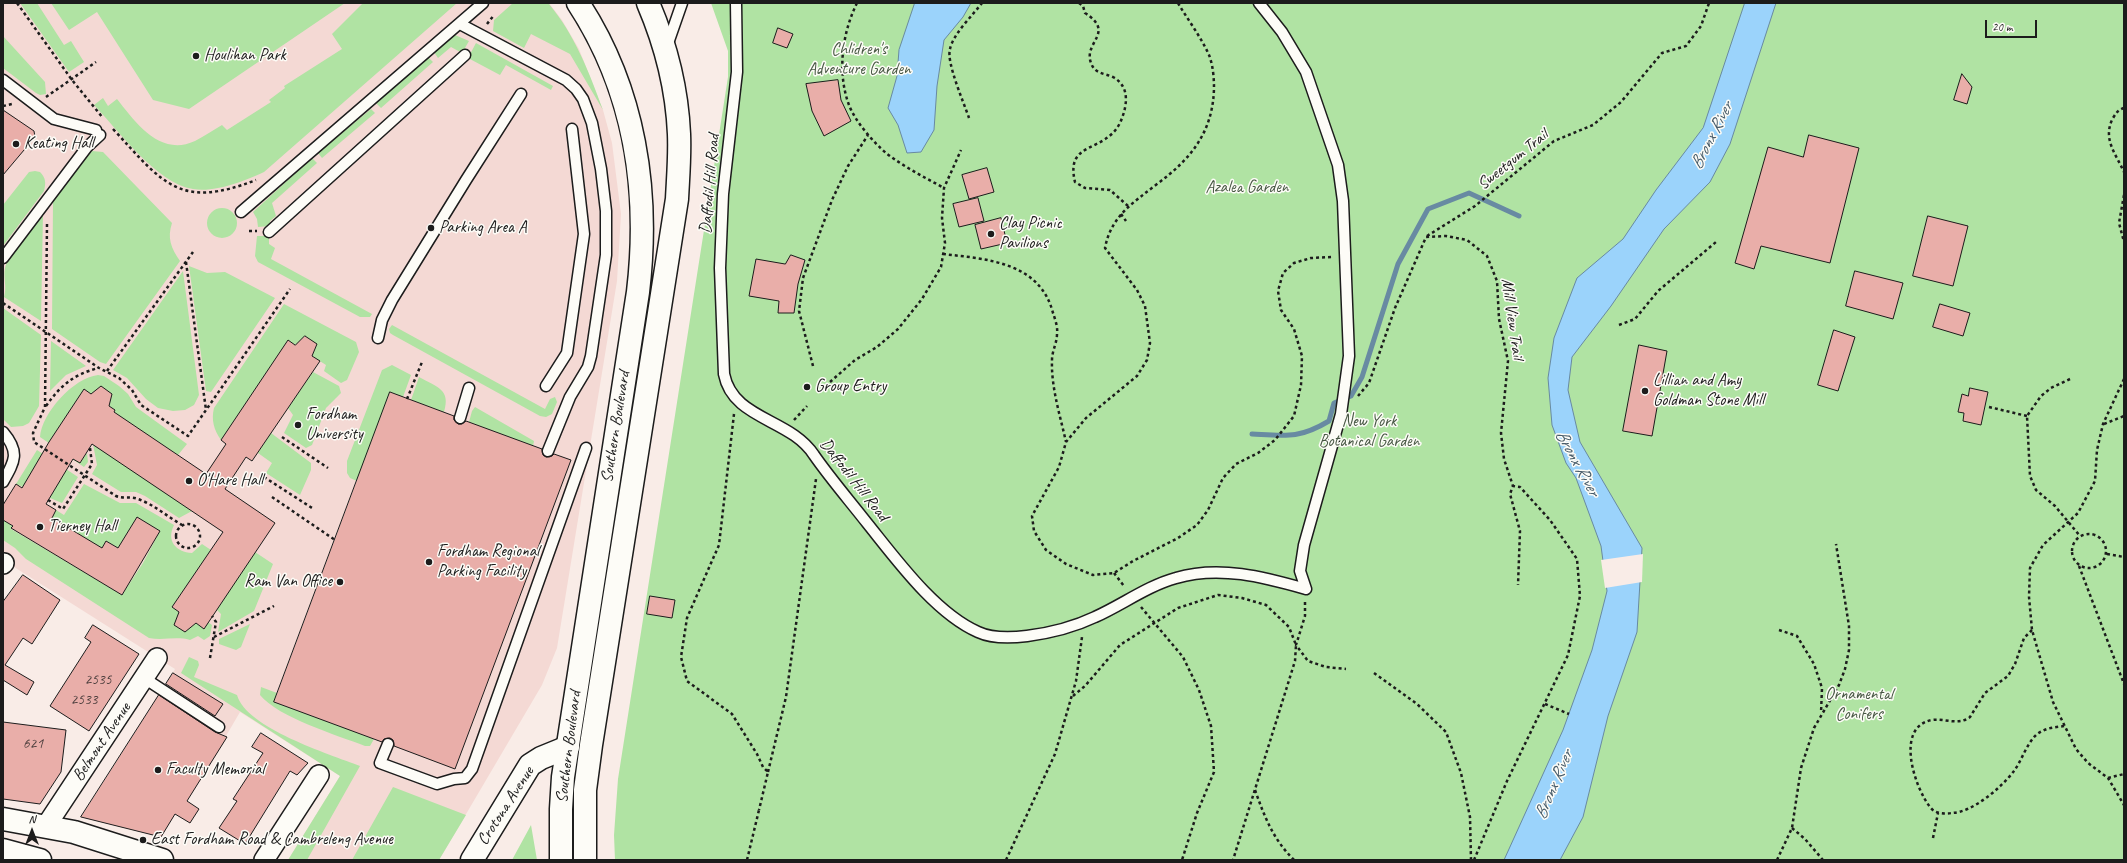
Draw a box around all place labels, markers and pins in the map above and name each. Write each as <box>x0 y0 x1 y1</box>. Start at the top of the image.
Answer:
place label: Houlihan Park <box>204 46 286 66</box>
marker: Houlihan Park <box>191 51 201 61</box>
place label: Keating Hall <box>24 134 93 154</box>
marker: Keating Hall <box>11 139 21 149</box>
place label: Clay Picnic Pavilions <box>999 214 1062 254</box>
place label: Parking Area A <box>439 218 526 238</box>
marker: Parking Area A <box>426 223 436 233</box>
marker: Clay Picnic Pavilions <box>986 229 996 239</box>
place label: Lillian and Amy Goldman Stone Mill <box>1653 371 1764 411</box>
place label: Group Entry <box>815 377 886 397</box>
marker: Group Entry <box>802 382 812 392</box>
marker: Lillian and Amy Goldman Stone Mill <box>1640 386 1650 396</box>
place label: Fordham University <box>306 405 363 445</box>
marker: Fordham University <box>293 420 303 430</box>
place label: O'Hare Hall <box>197 471 263 491</box>
marker: O'Hare Hall <box>184 476 194 486</box>
place label: Tierney Hall <box>48 517 116 537</box>
marker: Tierney Hall <box>35 522 45 532</box>
place label: Fordham Regional Parking Facility <box>437 542 539 582</box>
marker: Fordham Regional Parking Facility <box>424 557 434 567</box>
place label: Ram Van Office <box>244 572 332 592</box>
marker: Ram Van Office <box>335 577 345 587</box>
place label: Faculty Memorial <box>166 760 264 780</box>
marker: Faculty Memorial <box>153 765 163 775</box>
place label: East Fordham Road & Cambreleng Avenue <box>151 830 393 850</box>
marker: East Fordham Road & Cambreleng Avenue <box>138 835 148 845</box>

